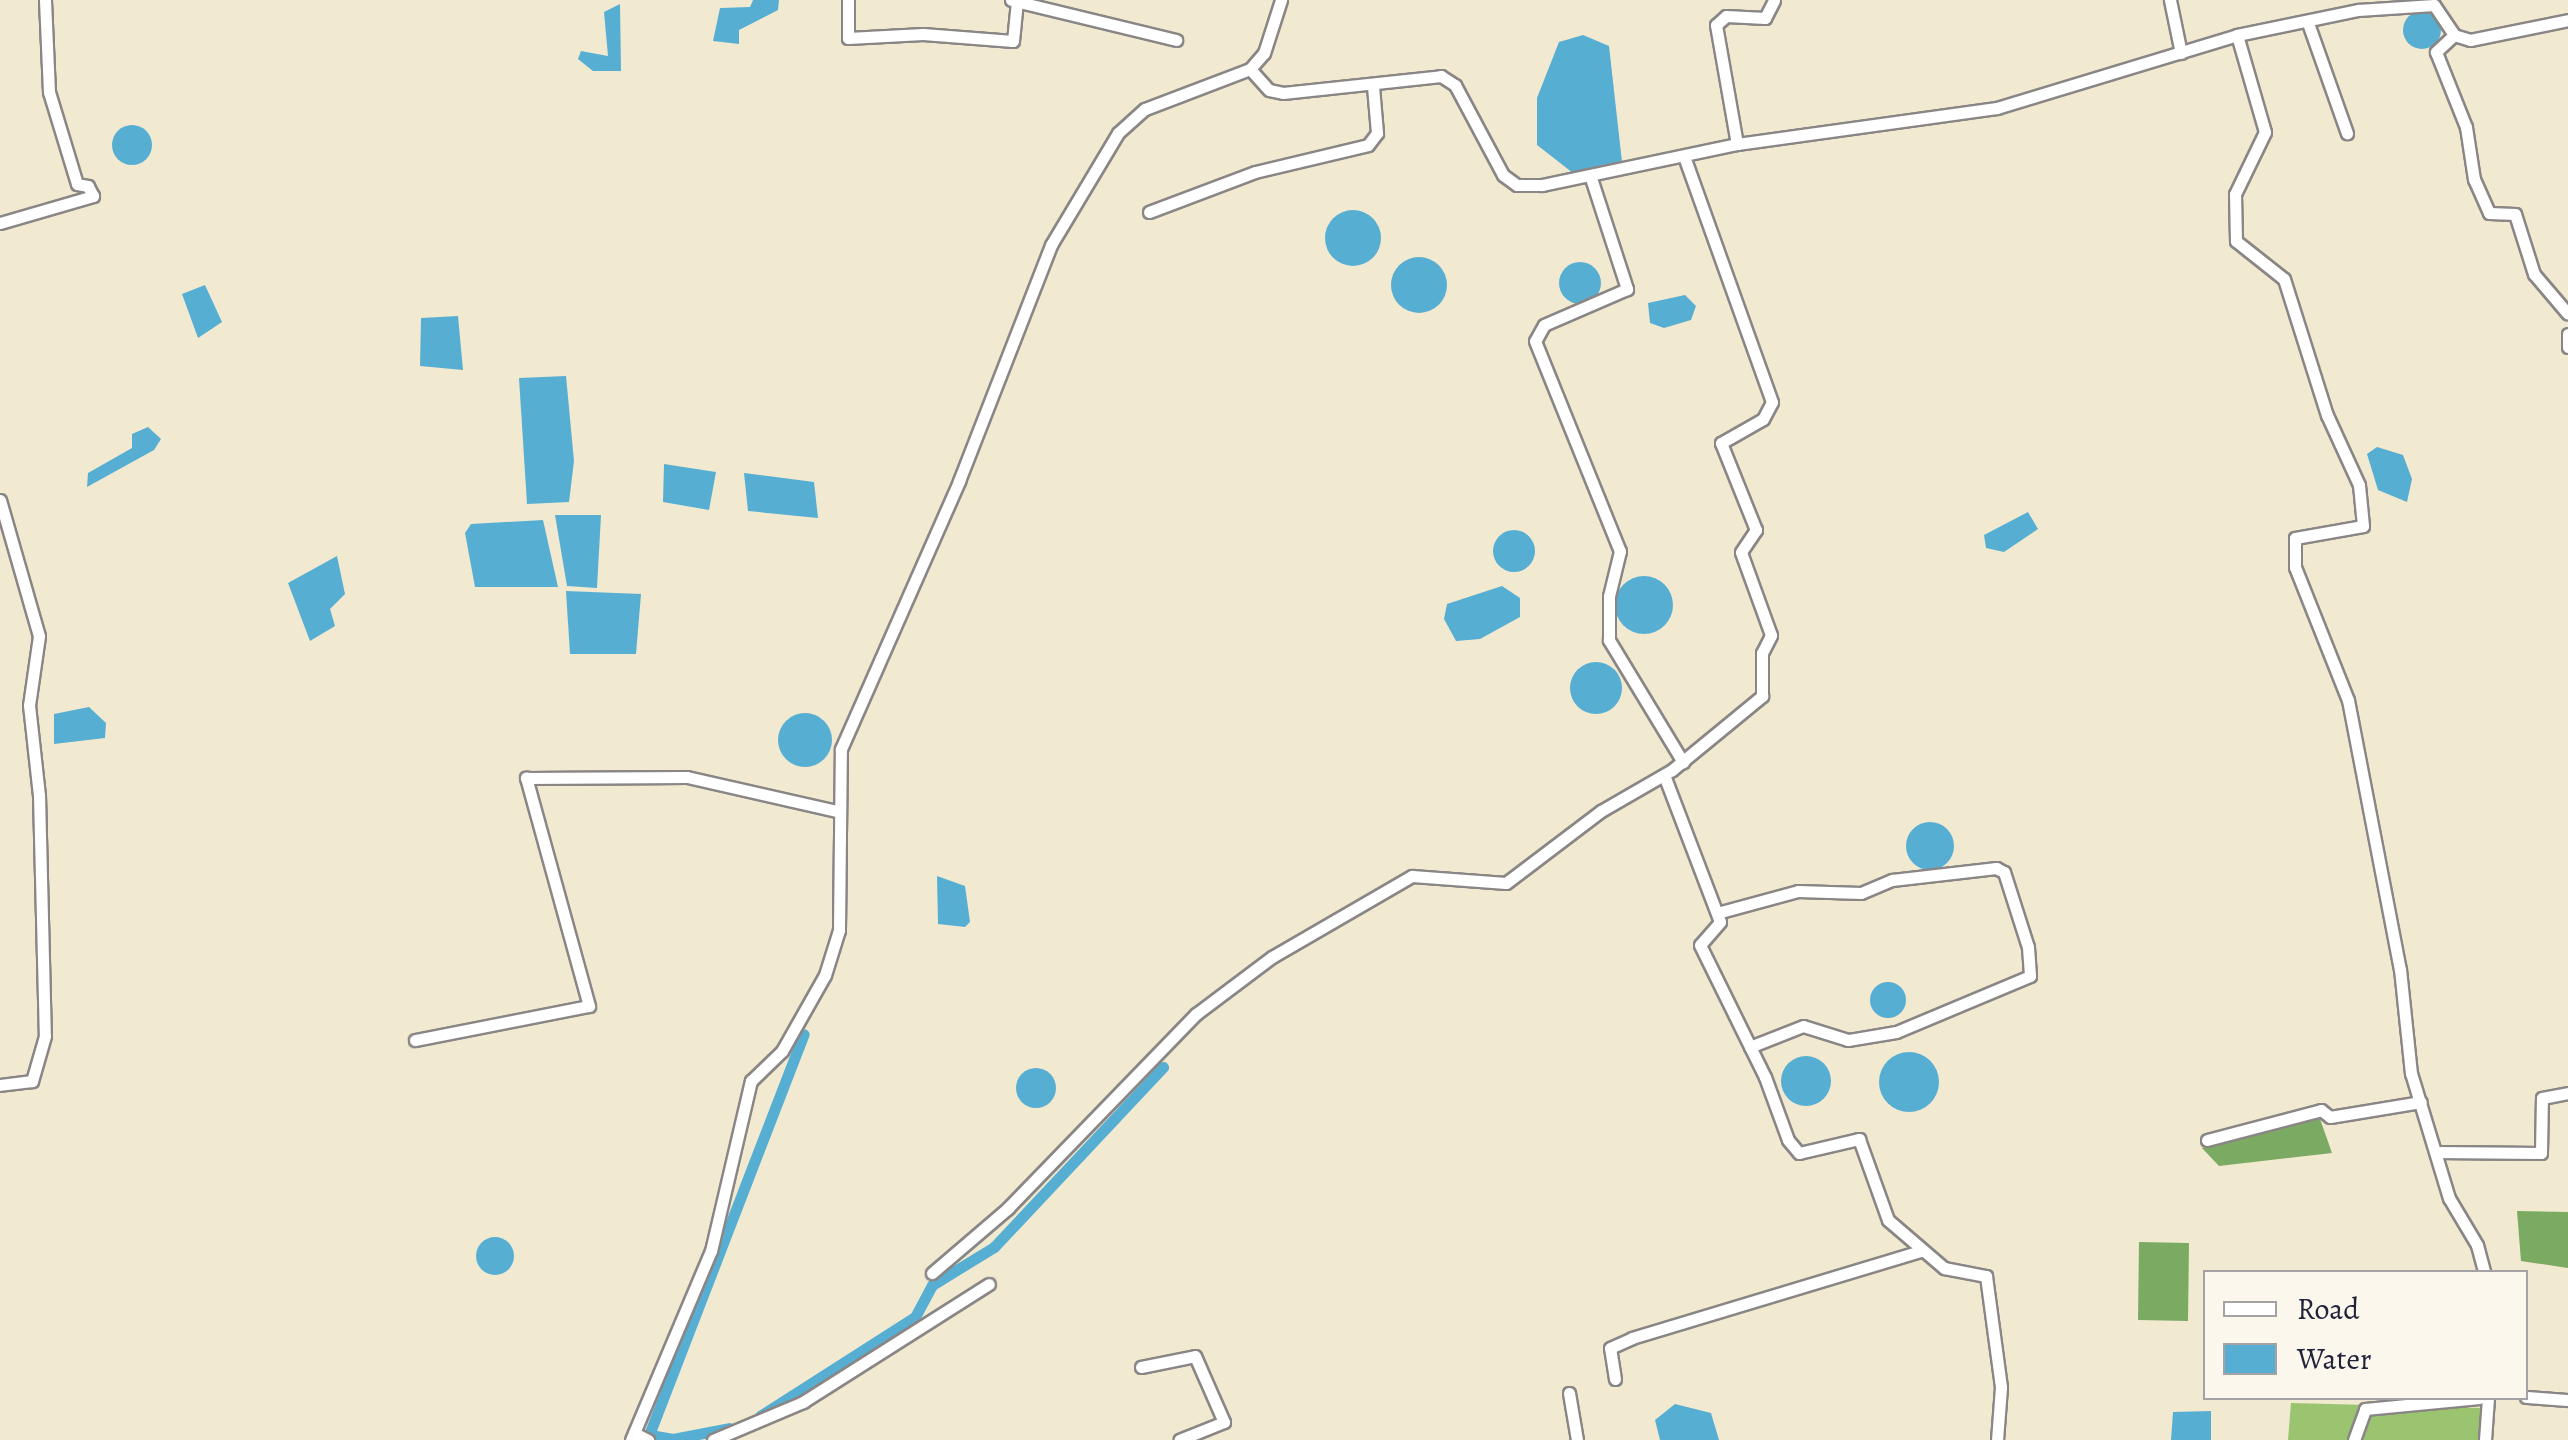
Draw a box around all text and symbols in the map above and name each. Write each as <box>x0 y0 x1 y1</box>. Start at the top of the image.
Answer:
legend <box>2203 1270 2528 1400</box>
text: Road <box>2297 1289 2359 1329</box>
text: Water <box>2297 1339 2371 1379</box>

